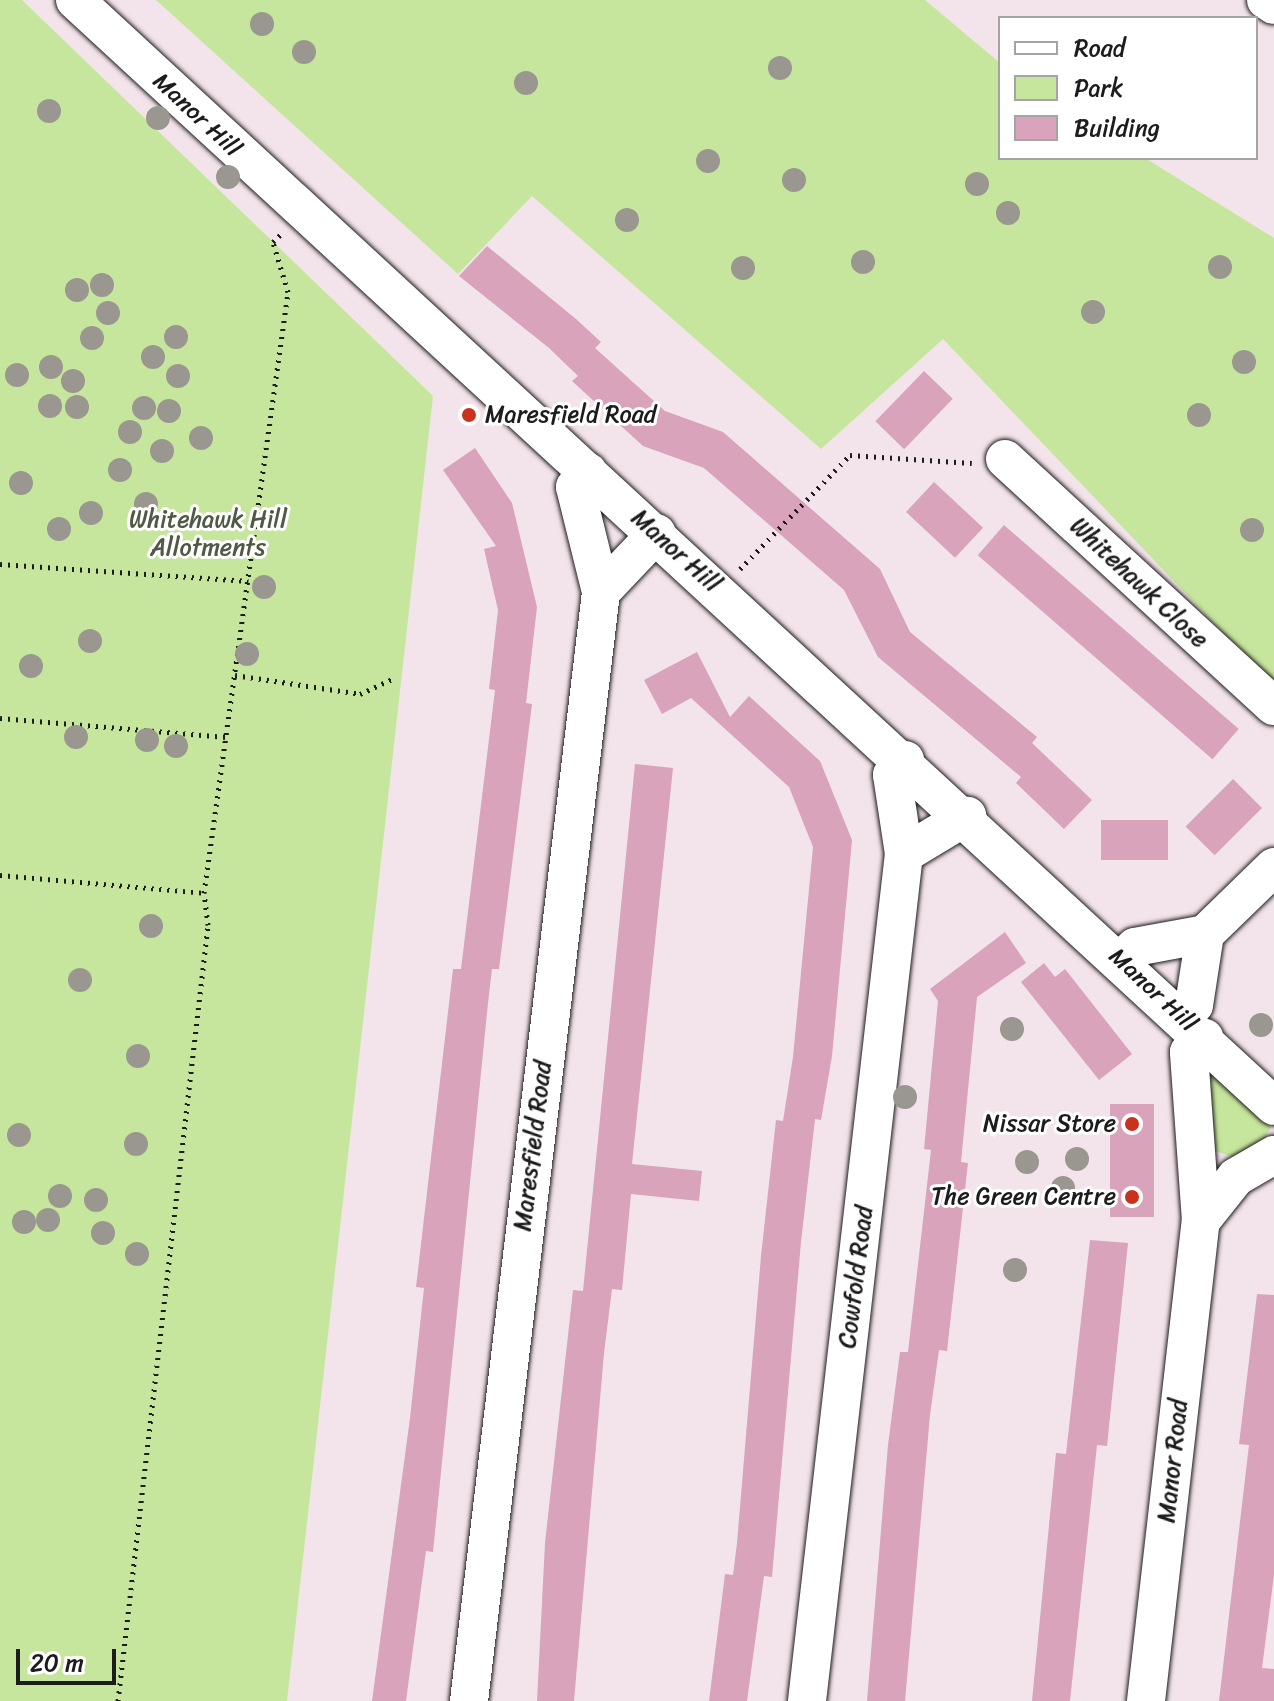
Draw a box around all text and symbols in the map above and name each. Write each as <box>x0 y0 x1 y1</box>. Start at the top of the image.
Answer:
legend <box>998 16 1258 160</box>
text: Road <box>1074 27 1125 69</box>
street label: Manor Hill <box>147 67 247 163</box>
text: Park <box>1074 67 1123 109</box>
text: Building <box>1074 107 1160 149</box>
place label: Maresfield Road <box>485 401 656 429</box>
marker: Maresfield Road <box>460 406 478 424</box>
street label: Manor Hill <box>625 503 727 599</box>
park label: Whitehawk Hill Allotments <box>129 506 287 562</box>
street label: Whitehawk Close <box>1064 512 1214 654</box>
street label: Manor Hill <box>1103 942 1203 1038</box>
street label: Maresfield Road <box>508 1059 558 1233</box>
place label: Nissar Store <box>983 1110 1116 1138</box>
marker: Nissar Store <box>1123 1115 1141 1133</box>
place label: The Green Centre <box>930 1183 1116 1211</box>
marker: The Green Centre <box>1123 1188 1141 1206</box>
street label: Cowfold Road <box>833 1204 879 1350</box>
street label: Manor Road <box>1152 1398 1194 1524</box>
scale bar <box>20 1633 120 1683</box>
text: 20 m <box>30 1642 84 1684</box>

